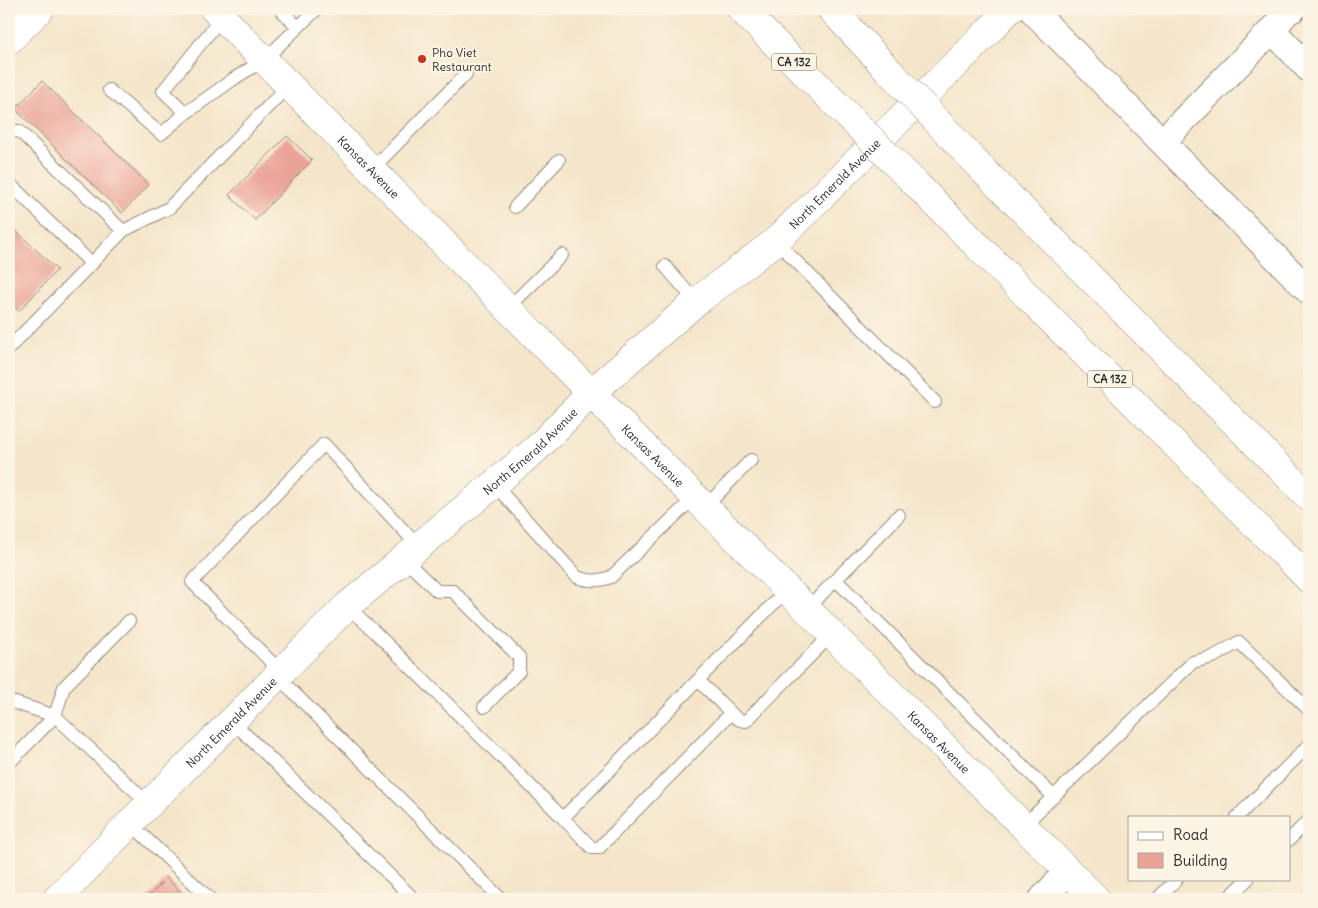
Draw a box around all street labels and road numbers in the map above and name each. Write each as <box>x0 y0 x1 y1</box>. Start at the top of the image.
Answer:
road number: CA 132 <box>772 54 816 70</box>
street label: Kansas Avenue <box>335 132 403 201</box>
street label: North Emerald Avenue <box>786 135 883 232</box>
road number: CA 132 <box>1088 370 1132 388</box>
street label: North Emerald Avenue <box>480 404 580 498</box>
street label: Kansas Avenue <box>619 421 687 490</box>
street label: North Emerald Avenue <box>182 674 279 771</box>
street label: Kansas Avenue <box>905 708 973 776</box>

